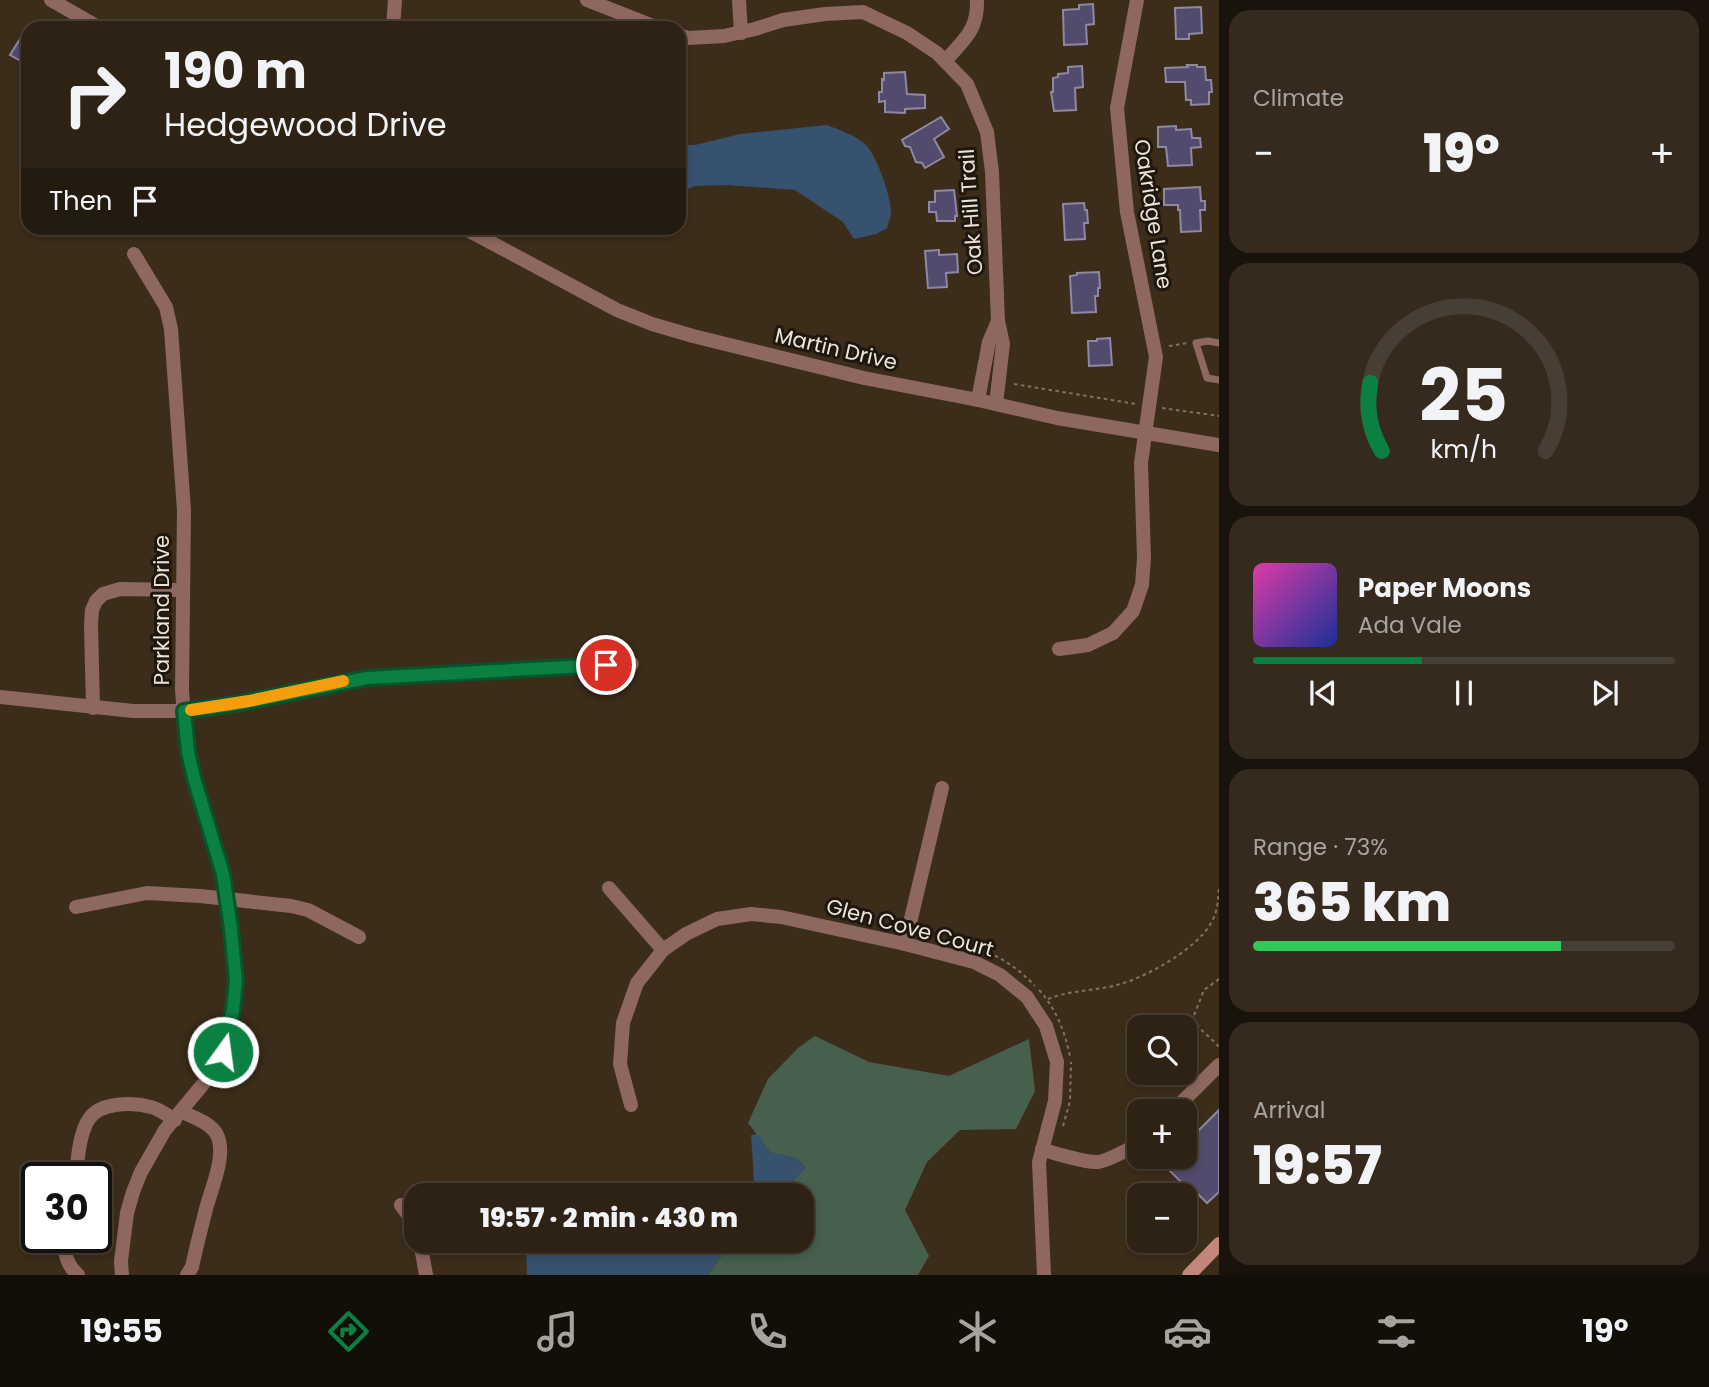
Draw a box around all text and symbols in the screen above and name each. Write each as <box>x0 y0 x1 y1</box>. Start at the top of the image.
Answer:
text: 190 m <box>164 37 307 105</box>
icon: right <box>49 49 140 140</box>
text: Climate <box>1253 82 1344 114</box>
text: Hedgewood Drive <box>164 102 447 147</box>
text: 19° <box>1423 117 1500 190</box>
text: − <box>1253 127 1274 180</box>
text: + <box>1649 127 1675 180</box>
street label: Oakridge Lane <box>1127 137 1180 291</box>
street label: Oak Hill Trail <box>952 148 989 276</box>
icon: arrive <box>126 182 164 220</box>
text: Then <box>49 183 112 219</box>
street label: Martin Drive <box>772 320 900 377</box>
text: 25 <box>1420 345 1508 446</box>
text: km/h <box>1431 431 1497 466</box>
street label: Parkland Drive <box>147 535 176 685</box>
text: Paper Moons <box>1358 570 1531 606</box>
text: Ada Vale <box>1358 609 1462 641</box>
pin <box>576 635 636 695</box>
icon: arrive <box>587 646 625 684</box>
icon: previous <box>1304 674 1342 712</box>
icon: pause <box>1445 674 1483 712</box>
icon: next <box>1586 674 1624 712</box>
text: Range · 73% <box>1253 831 1388 863</box>
text: 365 km <box>1253 866 1451 939</box>
street label: Glen Cove Court <box>823 891 997 964</box>
position arrow <box>186 1015 260 1089</box>
map controls <box>1127 1015 1197 1253</box>
button: search <box>1127 1015 1197 1085</box>
text: Arrival <box>1253 1094 1325 1126</box>
button: + <box>1127 1099 1197 1169</box>
text: 19:57 <box>1253 1129 1382 1202</box>
speed limit sign: 30 <box>21 1162 112 1253</box>
button: − <box>1127 1183 1197 1253</box>
text: 19:57 · 2 min · 430 m <box>480 1200 738 1236</box>
icon: directions <box>324 1307 373 1356</box>
icon: music <box>533 1307 582 1356</box>
icon: phone <box>743 1307 792 1356</box>
icon: climate <box>953 1307 1002 1356</box>
icon: car <box>1163 1307 1212 1356</box>
icon: filters <box>1372 1307 1421 1356</box>
text: 19:55 <box>80 1308 163 1353</box>
text: 19° <box>1582 1308 1629 1353</box>

